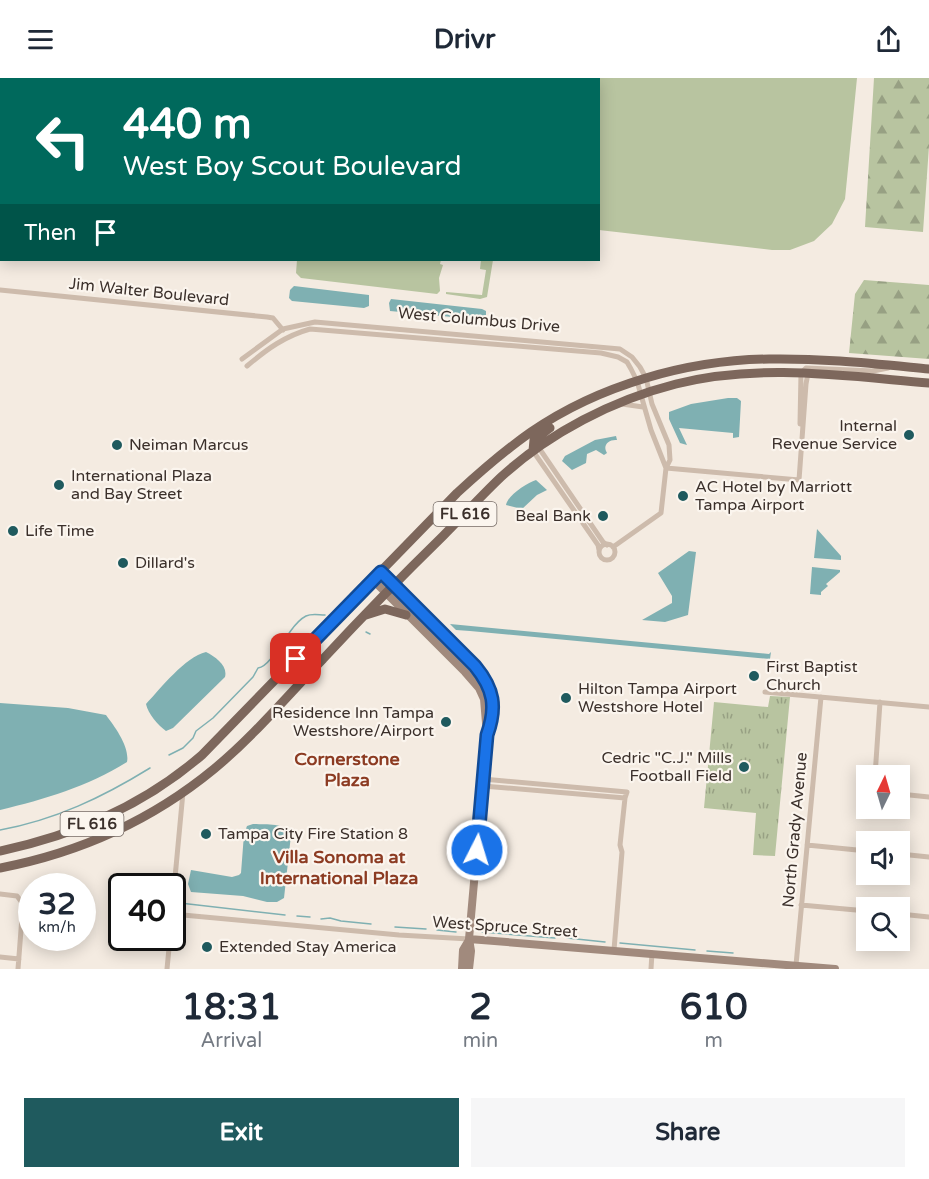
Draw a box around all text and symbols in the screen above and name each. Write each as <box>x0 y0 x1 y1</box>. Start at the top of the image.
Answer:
icon: menu <box>24 23 57 56</box>
text: Drivr <box>434 23 495 56</box>
icon: share <box>872 23 905 56</box>
text: 440 m <box>123 99 252 150</box>
icon: left <box>24 102 102 180</box>
text: West Boy Scout Boulevard <box>123 150 462 183</box>
icon: arrive <box>89 216 122 249</box>
text: Then <box>24 220 77 246</box>
street label: Jim Walter Boulevard <box>68 274 230 310</box>
street label: West Columbus Drive <box>397 303 561 337</box>
place label: Internal Revenue Service <box>772 416 897 454</box>
marker: Internal Revenue Service <box>902 428 916 442</box>
place label: Neiman Marcus <box>129 435 249 455</box>
marker: Neiman Marcus <box>110 438 124 452</box>
place label: International Plaza and Bay Street <box>71 466 212 504</box>
place label: AC Hotel by Marriott Tampa Airport <box>695 477 852 515</box>
marker: International Plaza and Bay Street <box>52 478 66 492</box>
marker: AC Hotel by Marriott Tampa Airport <box>676 489 690 503</box>
road number: FL 616 <box>434 502 496 526</box>
place label: Beal Bank <box>515 506 591 526</box>
marker: Beal Bank <box>596 509 610 523</box>
place label: Life Time <box>25 521 94 541</box>
marker: Life Time <box>6 524 20 538</box>
place label: Dillard's <box>135 553 195 573</box>
marker: Dillard's <box>116 556 130 570</box>
pin <box>270 633 321 684</box>
icon: arrive <box>279 642 312 675</box>
place label: First Baptist Church <box>766 657 858 695</box>
marker: First Baptist Church <box>747 669 761 683</box>
place label: Hilton Tampa Airport Westshore Hotel <box>578 679 737 717</box>
marker: Hilton Tampa Airport Westshore Hotel <box>559 691 573 705</box>
place label: Residence Inn Tampa Westshore/Airport <box>272 703 434 741</box>
marker: Residence Inn Tampa Westshore/Airport <box>439 715 453 729</box>
district label: Cornerstone Plaza <box>294 748 400 791</box>
place label: Cedric "C.J." Mills Football Field <box>602 748 732 786</box>
street label: North Grady Avenue <box>778 752 812 908</box>
marker: Cedric "C.J." Mills Football Field <box>737 760 751 774</box>
north arrow <box>856 765 910 819</box>
map controls <box>856 765 910 951</box>
road number: FL 616 <box>60 812 124 836</box>
position arrow <box>445 818 509 882</box>
place label: Tampa City Fire Station 8 <box>218 824 408 844</box>
marker: Tampa City Fire Station 8 <box>199 827 213 841</box>
button: sound <box>856 831 910 885</box>
district label: Villa Sonoma at International Plaza <box>260 846 418 889</box>
speed limit sign: 40 <box>108 873 186 951</box>
text: 32 <box>38 886 76 923</box>
button: search <box>856 897 910 951</box>
street label: West Spruce Street <box>432 912 578 942</box>
text: km/h <box>38 918 76 936</box>
place label: Extended Stay America <box>219 937 397 957</box>
marker: Extended Stay America <box>200 940 214 954</box>
text: 18:31 <box>181 986 281 1029</box>
text: 2 <box>469 986 492 1029</box>
text: 610 <box>680 986 748 1029</box>
text: Arrival <box>200 1029 262 1053</box>
text: min <box>463 1029 498 1053</box>
text: m <box>704 1029 723 1053</box>
button: Exit <box>24 1098 459 1167</box>
button: Share <box>471 1098 905 1167</box>

